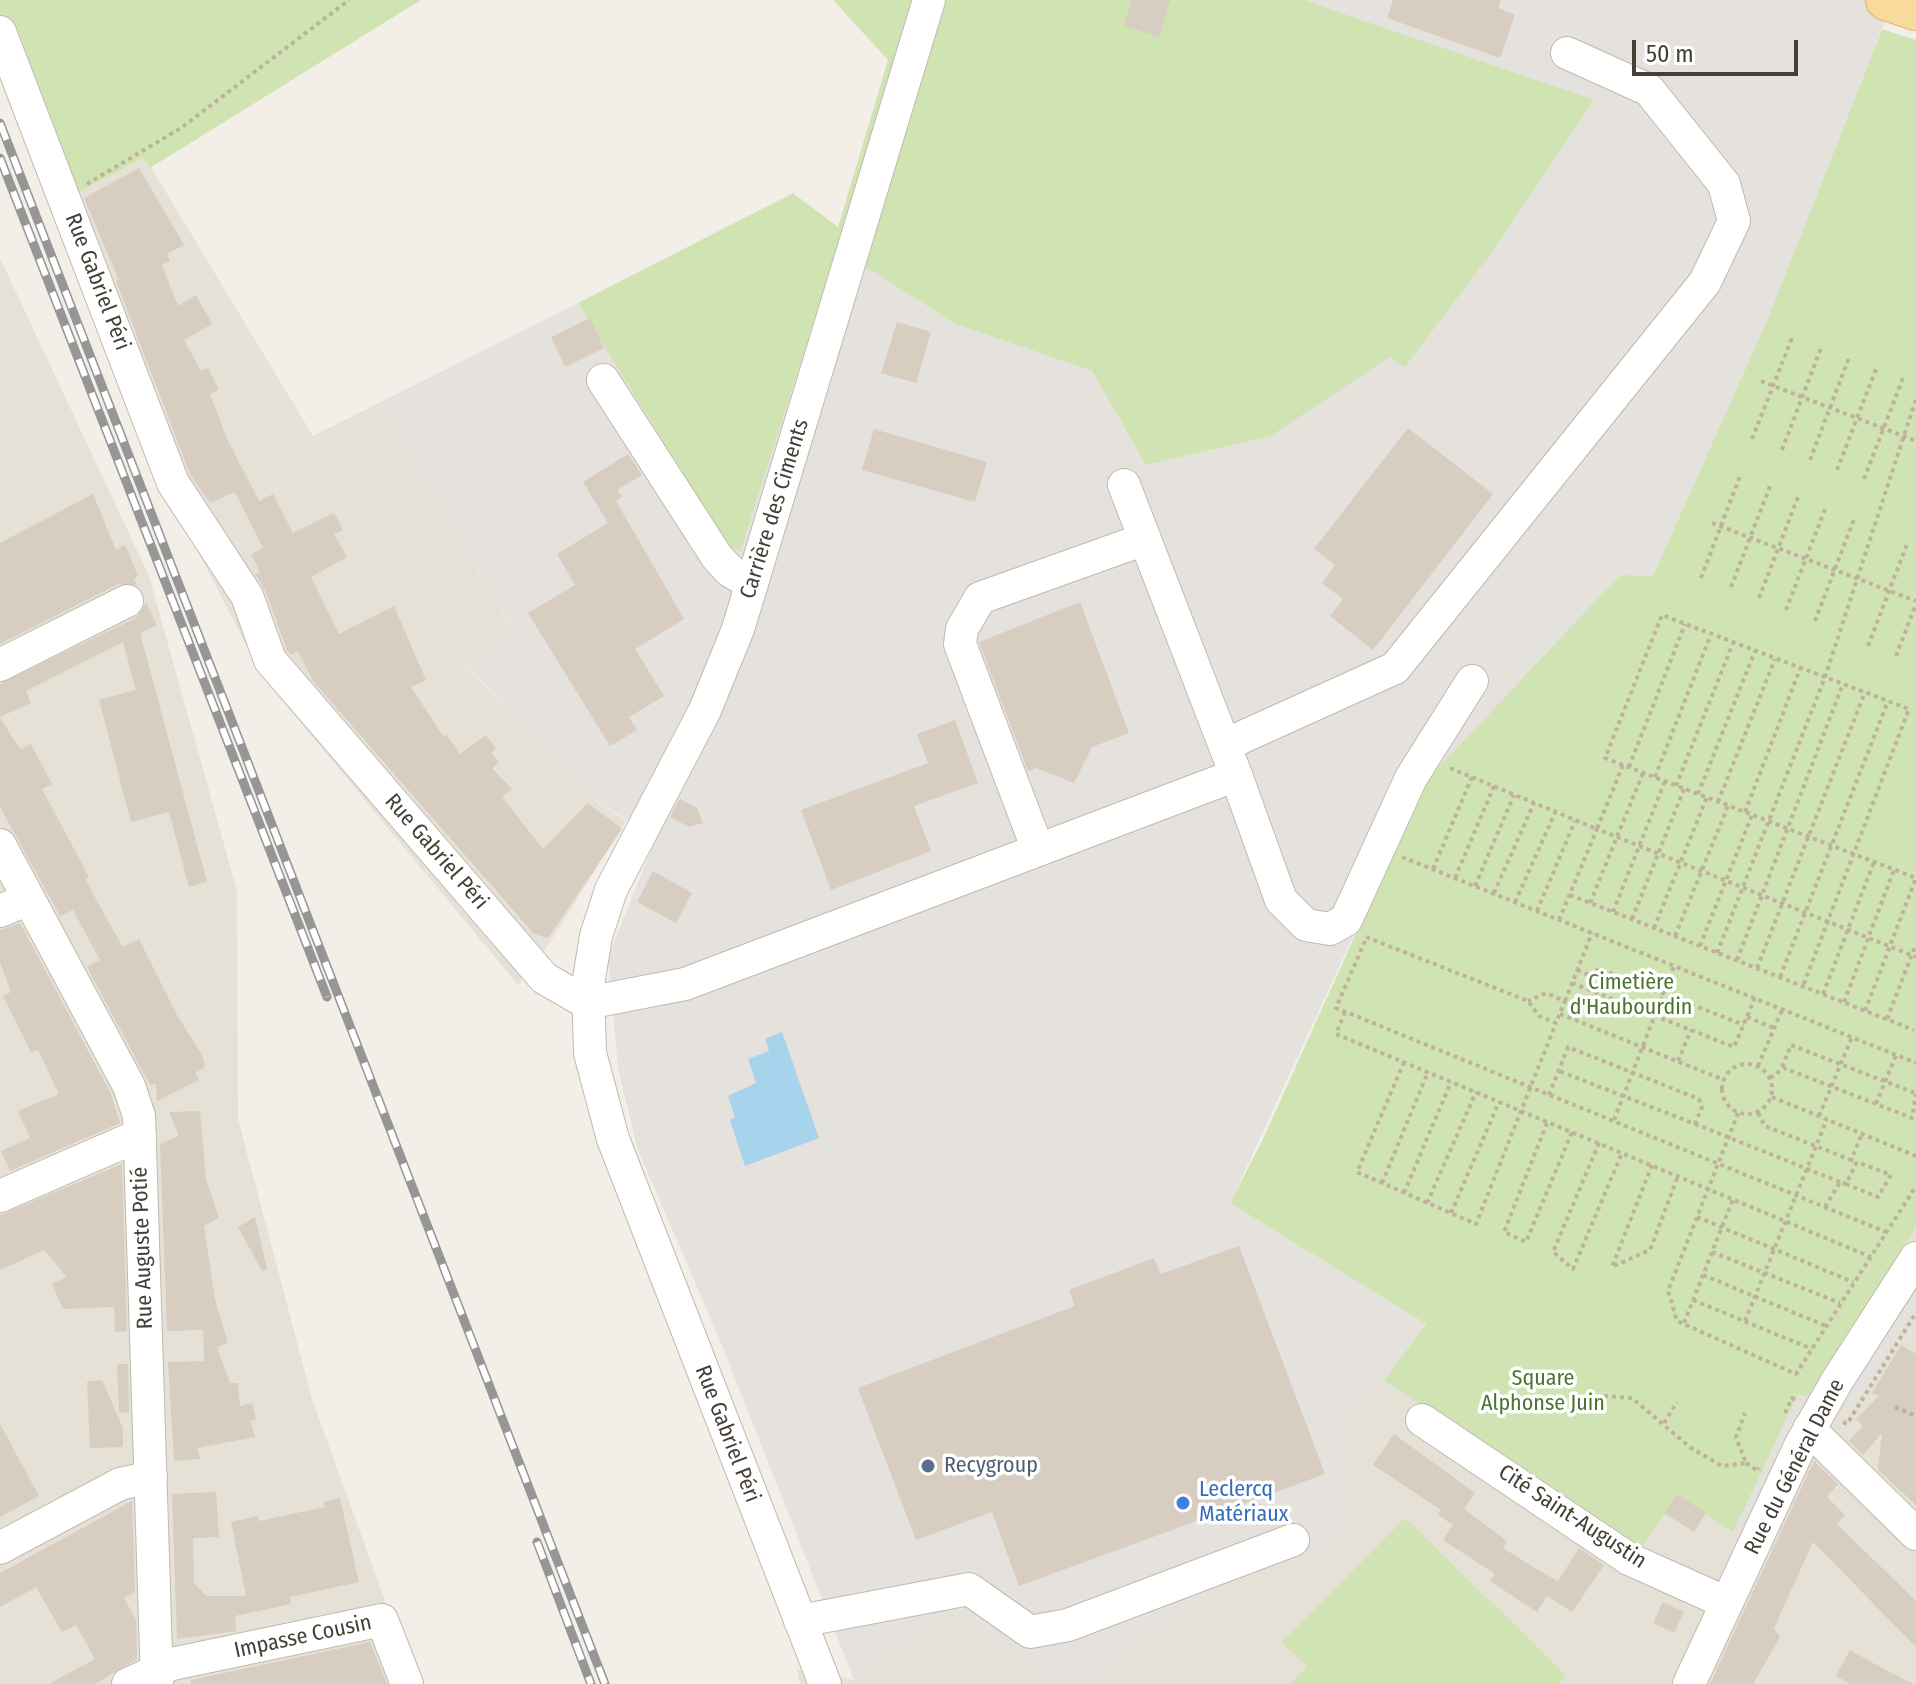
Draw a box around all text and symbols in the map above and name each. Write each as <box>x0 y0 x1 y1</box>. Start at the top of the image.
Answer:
scale bar <box>1636 24 1802 74</box>
text: 50 m <box>1646 40 1694 68</box>
street label: Rue Gabriel Péri <box>59 210 135 354</box>
street label: Carrière des Ciments <box>735 416 815 602</box>
street label: Rue Gabriel Péri <box>379 789 493 915</box>
park label: Cimetière d'Haubourdin <box>1570 970 1692 1022</box>
street label: Rue Auguste Potié <box>127 1166 159 1330</box>
street label: Rue Gabriel Péri <box>689 1362 765 1506</box>
park label: Square Alphonse Juin <box>1481 1366 1605 1418</box>
street label: Rue du Général Dame <box>1739 1375 1851 1559</box>
place label: Recygroup <box>944 1453 1038 1479</box>
marker: Recygroup <box>919 1457 937 1475</box>
street label: Cité Saint-Augustin <box>1493 1459 1651 1575</box>
place label: Leclercq Matériaux <box>1199 1477 1288 1528</box>
marker: Leclercq Matériaux <box>1174 1494 1192 1512</box>
street label: Impasse Cousin <box>232 1610 374 1664</box>

